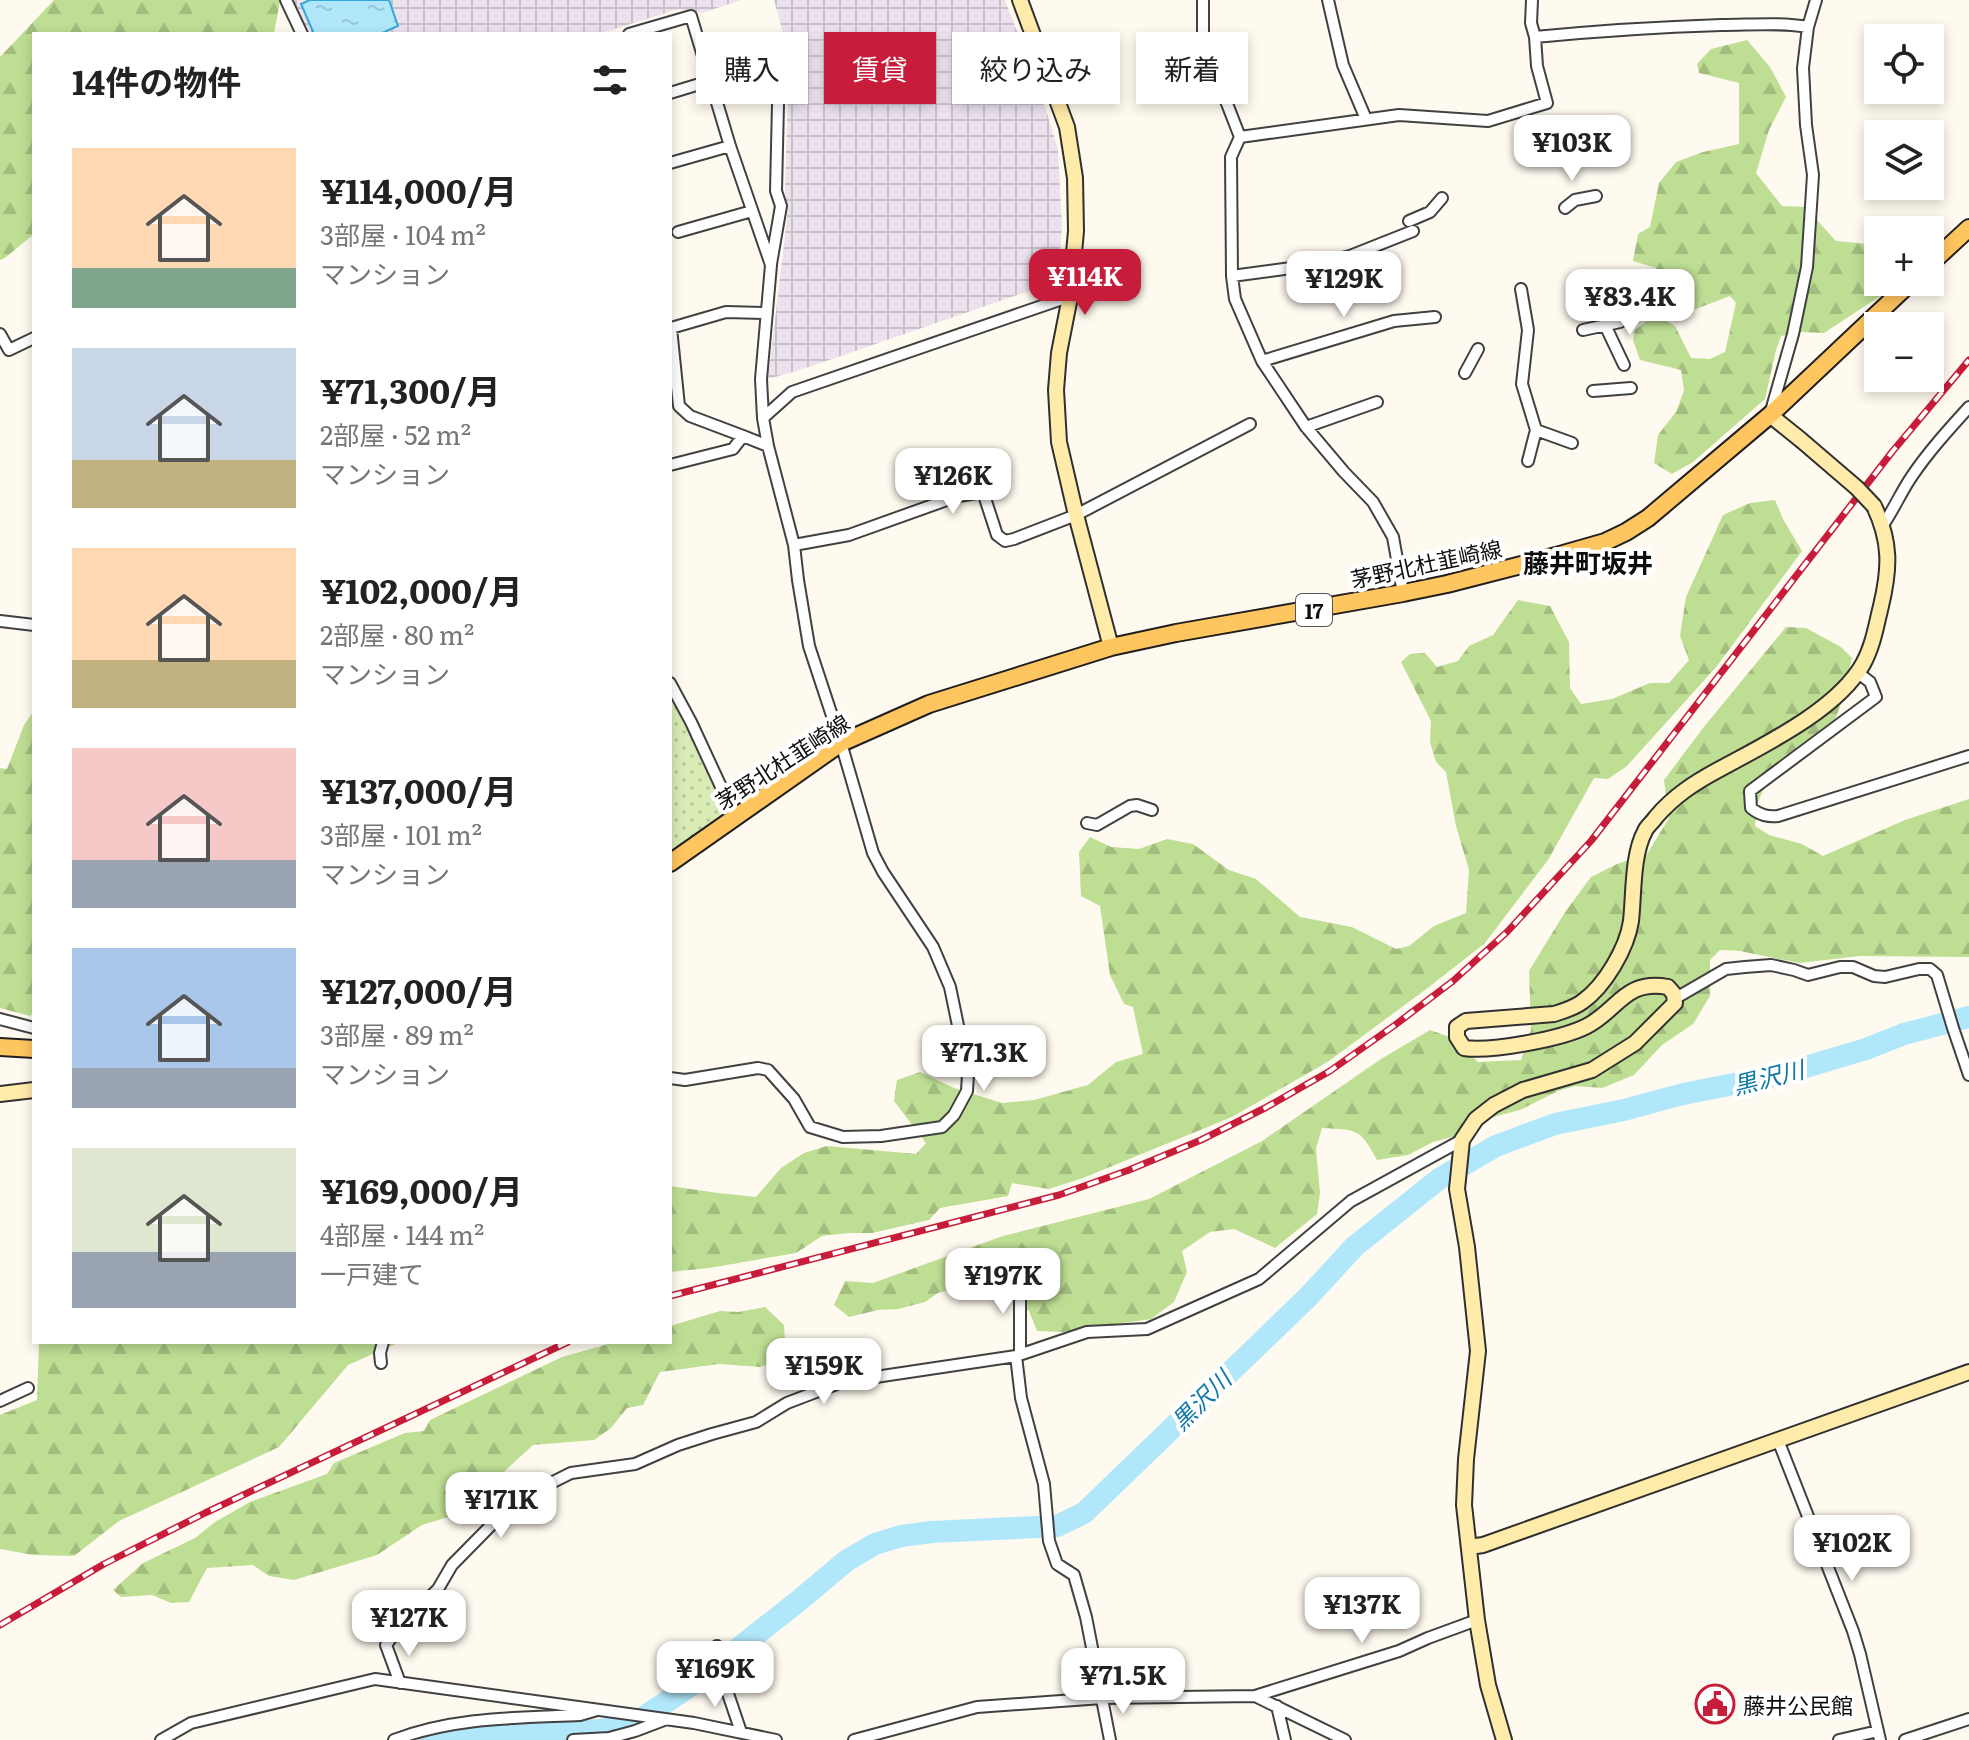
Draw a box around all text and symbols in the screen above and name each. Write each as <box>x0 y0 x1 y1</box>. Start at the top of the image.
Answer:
map controls <box>1864 24 1944 392</box>
button: locate <box>1864 24 1944 104</box>
chip: 購入 <box>696 32 808 104</box>
chip: 賃貸 <box>824 32 936 104</box>
chip: 絞り込み <box>952 32 1120 104</box>
chip: 新着 <box>1136 32 1248 104</box>
text: 14件の物件 <box>72 55 241 105</box>
icon: filters <box>588 58 632 102</box>
pin: ¥103K <box>1516 115 1628 183</box>
button: layers <box>1864 120 1944 200</box>
text: ¥103K <box>1532 121 1612 160</box>
text: ¥114,000/月 <box>320 164 517 214</box>
icon: home <box>136 180 232 276</box>
text: 3部屋 · 104 m² <box>320 214 486 253</box>
button: + <box>1864 216 1944 296</box>
pin: ¥114K <box>1029 249 1141 317</box>
pin: ¥129K <box>1288 251 1400 319</box>
text: マンション <box>320 253 450 292</box>
text: ¥114K <box>1047 255 1123 294</box>
text: ¥129K <box>1304 257 1384 296</box>
pin: ¥83.4K <box>1565 269 1695 337</box>
text: ¥83.4K <box>1584 275 1676 314</box>
button: − <box>1864 312 1944 392</box>
text: ¥71,300/月 <box>320 364 501 414</box>
icon: home <box>136 380 232 476</box>
text: 2部屋 · 52 m² <box>320 414 471 453</box>
pin: ¥126K <box>897 448 1009 516</box>
text: マンション <box>320 453 450 492</box>
text: ¥126K <box>913 454 993 493</box>
street label: 茅野北杜韮崎線 <box>1347 531 1505 595</box>
district label: 藤井町坂井 <box>1523 542 1653 581</box>
text: ¥102,000/月 <box>320 564 523 614</box>
icon: home <box>136 580 232 676</box>
road number: 17 <box>1296 594 1332 626</box>
text: 2部屋 · 80 m² <box>320 614 474 653</box>
text: マンション <box>320 653 450 692</box>
street label: 茅野北杜韮崎線 <box>708 705 856 817</box>
text: ¥137,000/月 <box>320 764 517 814</box>
icon: home <box>136 780 232 876</box>
text: 3部屋 · 101 m² <box>320 814 482 853</box>
text: マンション <box>320 853 450 892</box>
text: ¥127,000/月 <box>320 964 517 1014</box>
icon: home <box>136 980 232 1076</box>
text: 3部屋 · 89 m² <box>320 1014 474 1053</box>
pin: ¥71.3K <box>919 1025 1049 1093</box>
text: ¥71.3K <box>940 1031 1028 1070</box>
water label: 黒沢川 <box>1729 1050 1810 1102</box>
text: マンション <box>320 1053 450 1092</box>
text: ¥169,000/月 <box>320 1164 523 1214</box>
icon: home <box>136 1180 232 1276</box>
text: 4部屋 · 144 m² <box>320 1214 484 1253</box>
pin: ¥197K <box>947 1248 1059 1316</box>
text: 一戸建て <box>320 1253 424 1292</box>
text: ¥197K <box>963 1254 1043 1293</box>
pin: ¥159K <box>768 1338 880 1406</box>
text: ¥159K <box>784 1344 864 1383</box>
water label: 黒沢川 <box>1162 1359 1240 1437</box>
pin: ¥171K <box>445 1472 557 1540</box>
text: ¥171K <box>464 1478 538 1517</box>
pin: ¥102K <box>1796 1515 1908 1583</box>
text: ¥102K <box>1812 1521 1892 1560</box>
pin: ¥137K <box>1306 1577 1418 1645</box>
text: ¥137K <box>1323 1583 1401 1622</box>
pin: ¥127K <box>353 1590 465 1658</box>
text: ¥127K <box>370 1596 448 1635</box>
pin: ¥169K <box>659 1641 771 1709</box>
text: ¥169K <box>675 1647 755 1686</box>
pin: ¥71.5K <box>1058 1648 1188 1716</box>
text: ¥71.5K <box>1079 1654 1167 1693</box>
public building icon: 藤井公民館 <box>1694 1683 1736 1725</box>
place label: 藤井公民館 <box>1743 1688 1853 1721</box>

